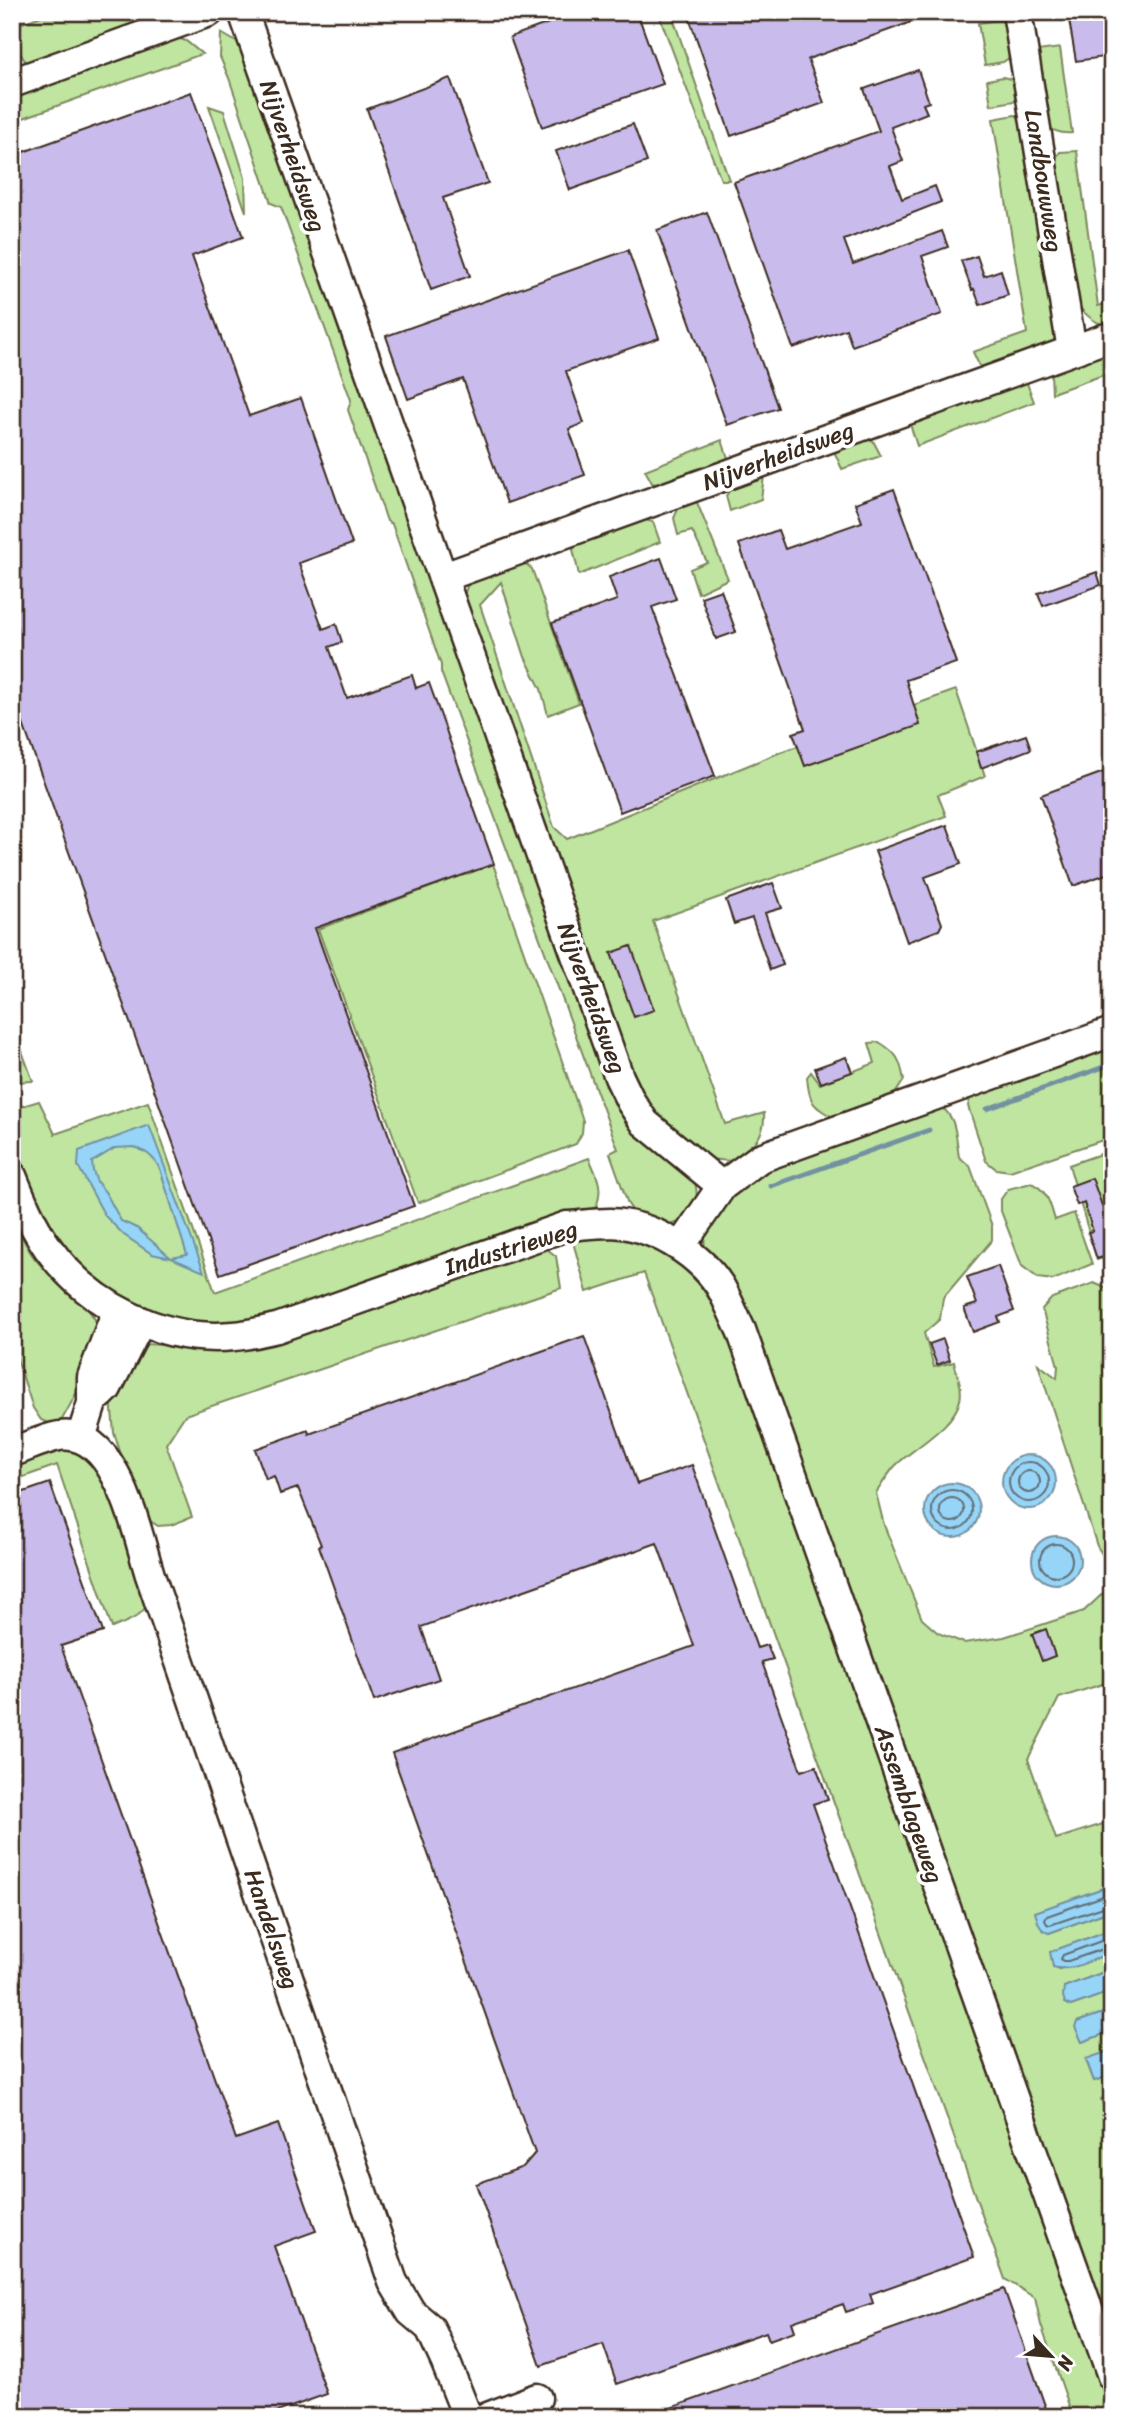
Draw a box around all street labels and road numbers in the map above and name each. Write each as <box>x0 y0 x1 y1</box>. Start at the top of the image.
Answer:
street label: Nijverheidsweg <box>247 74 339 238</box>
street label: Landbouwweg <box>1012 106 1076 256</box>
street label: Nijverheidsweg <box>696 409 860 503</box>
street label: Nijverheidsweg <box>545 916 639 1080</box>
street label: Industrieweg <box>438 1208 583 1288</box>
street label: Assemblageweg <box>862 1718 956 1889</box>
street label: Handelsweg <box>232 1863 312 1995</box>

